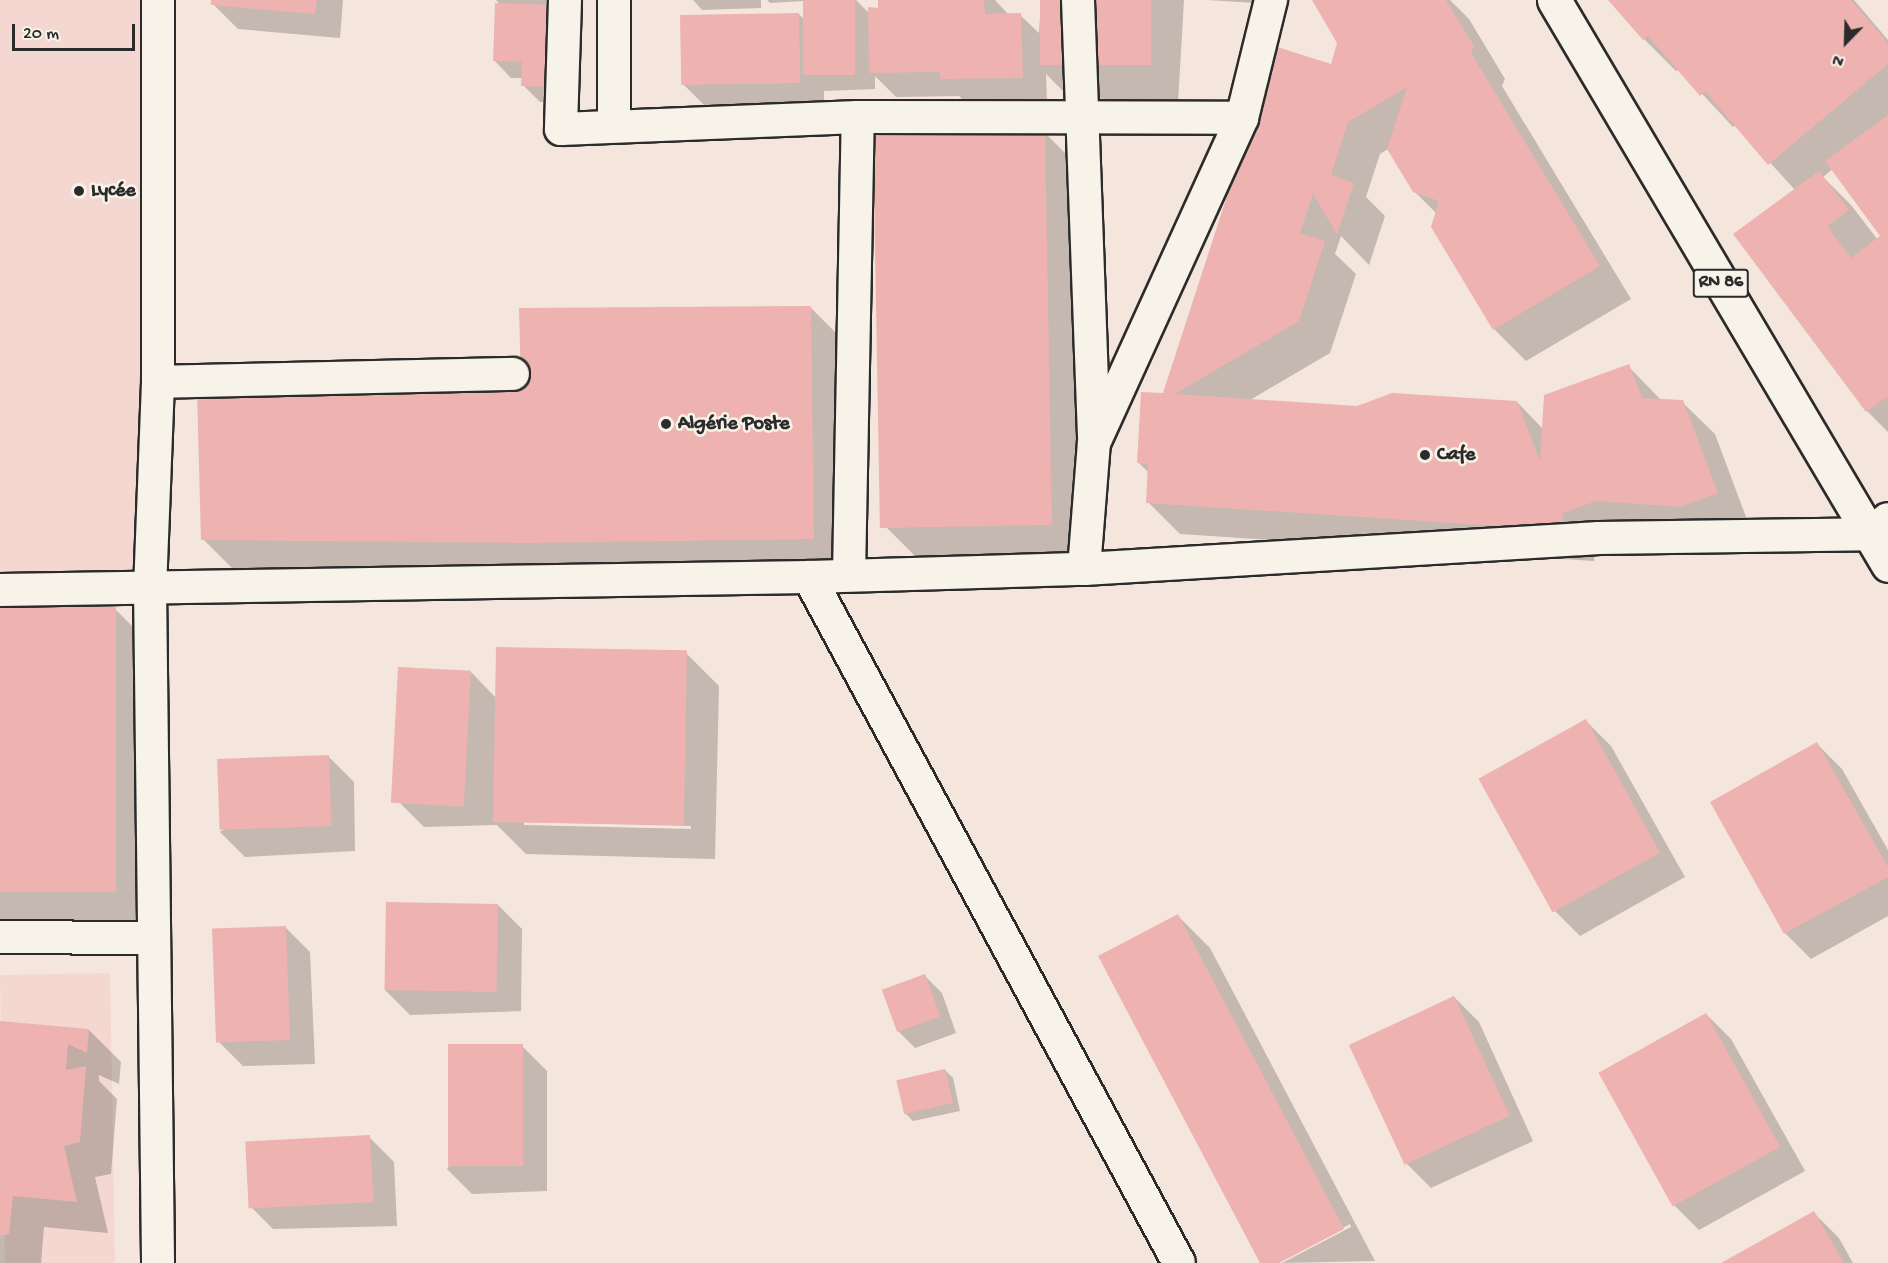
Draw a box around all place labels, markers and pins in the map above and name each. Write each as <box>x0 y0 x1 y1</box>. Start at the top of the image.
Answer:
place label: Lycée <box>91 179 136 203</box>
marker: Lycée <box>72 184 86 198</box>
place label: Algérie Poste <box>678 412 790 436</box>
marker: Algérie Poste <box>659 417 673 431</box>
place label: Cafe <box>1437 443 1475 467</box>
marker: Cafe <box>1418 448 1432 462</box>

